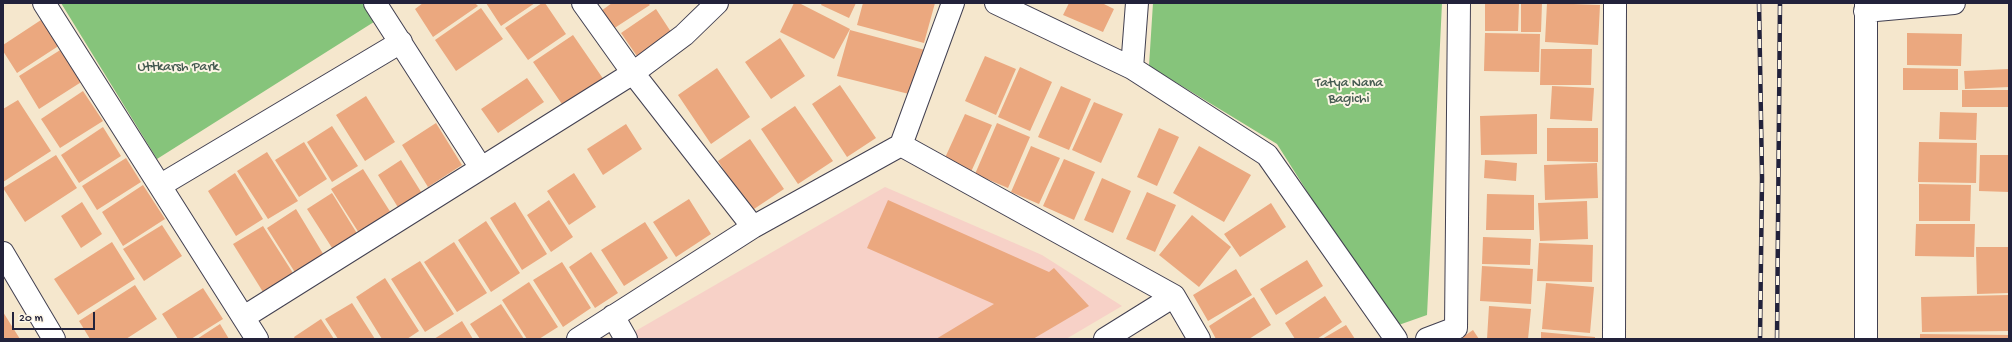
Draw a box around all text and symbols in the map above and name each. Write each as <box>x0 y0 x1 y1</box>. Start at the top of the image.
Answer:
park label: Uttkarsh Park <box>137 60 219 76</box>
park label: Tatya Nana Bagichi <box>1315 76 1383 108</box>
scale bar <box>14 304 97 330</box>
text: 20 m <box>19 312 43 326</box>

